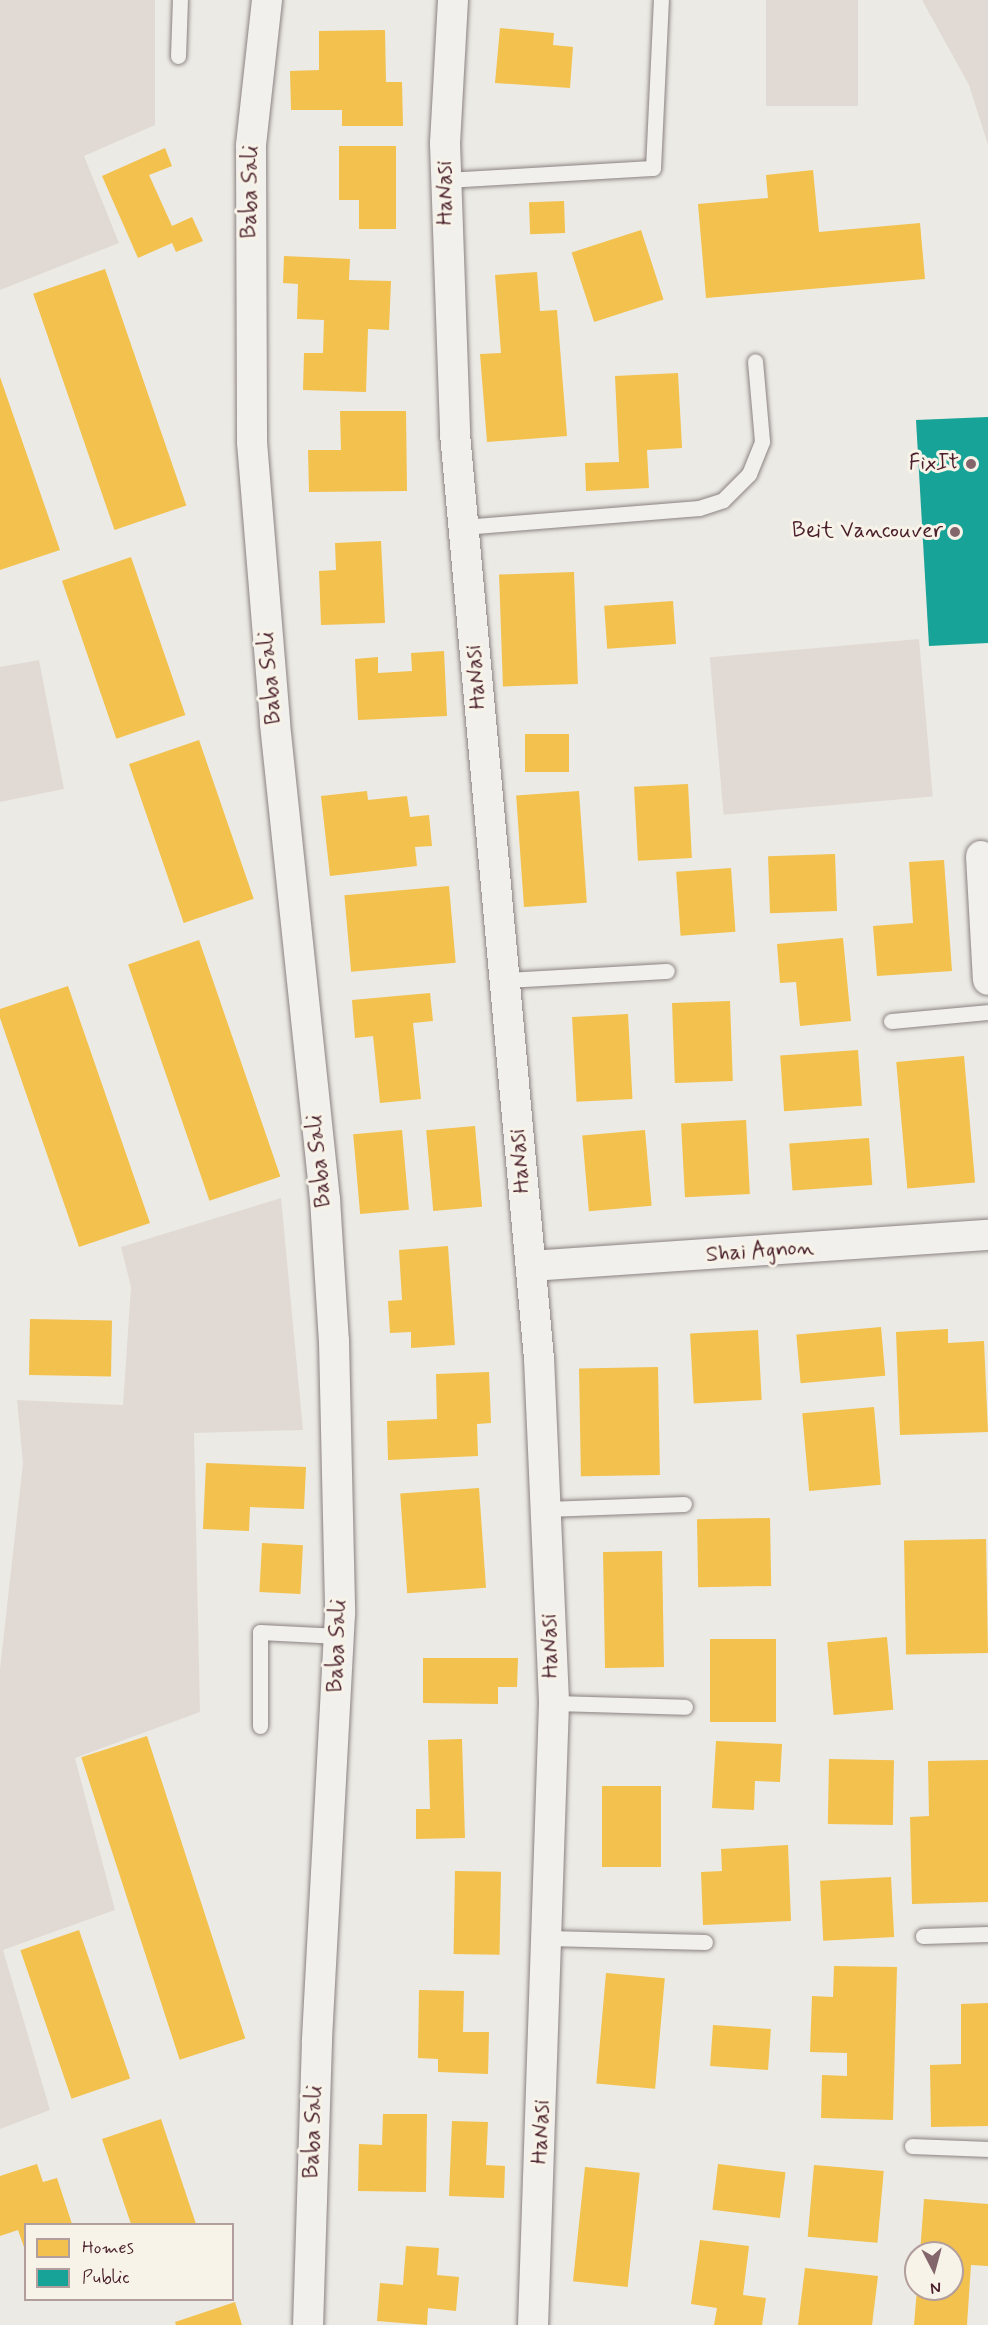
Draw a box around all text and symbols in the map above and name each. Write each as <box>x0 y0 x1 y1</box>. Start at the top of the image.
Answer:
street label: Baba Sali <box>237 146 265 238</box>
street label: HaNasi <box>432 160 460 226</box>
place label: FixIt <box>909 451 959 477</box>
marker: FixIt <box>964 457 978 471</box>
place label: Beit Vancouver <box>799 519 943 545</box>
marker: Beit Vancouver <box>948 525 962 539</box>
street label: Baba Sali <box>254 631 288 725</box>
street label: HaNasi <box>461 644 493 710</box>
street label: Baba Sali <box>302 1114 338 1208</box>
street label: HaNasi <box>505 1128 537 1194</box>
street label: Shai Agnon <box>705 1235 815 1269</box>
street label: Baba Sali <box>323 1600 353 1692</box>
street label: HaNasi <box>537 1613 565 1679</box>
street label: Baba Sali <box>299 2086 329 2178</box>
street label: HaNasi <box>528 2099 556 2165</box>
legend <box>24 2223 234 2301</box>
text: Homes <box>82 2236 134 2260</box>
north arrow <box>904 2241 964 2301</box>
text: Public <box>82 2266 130 2290</box>
text: N <box>929 2276 942 2298</box>

